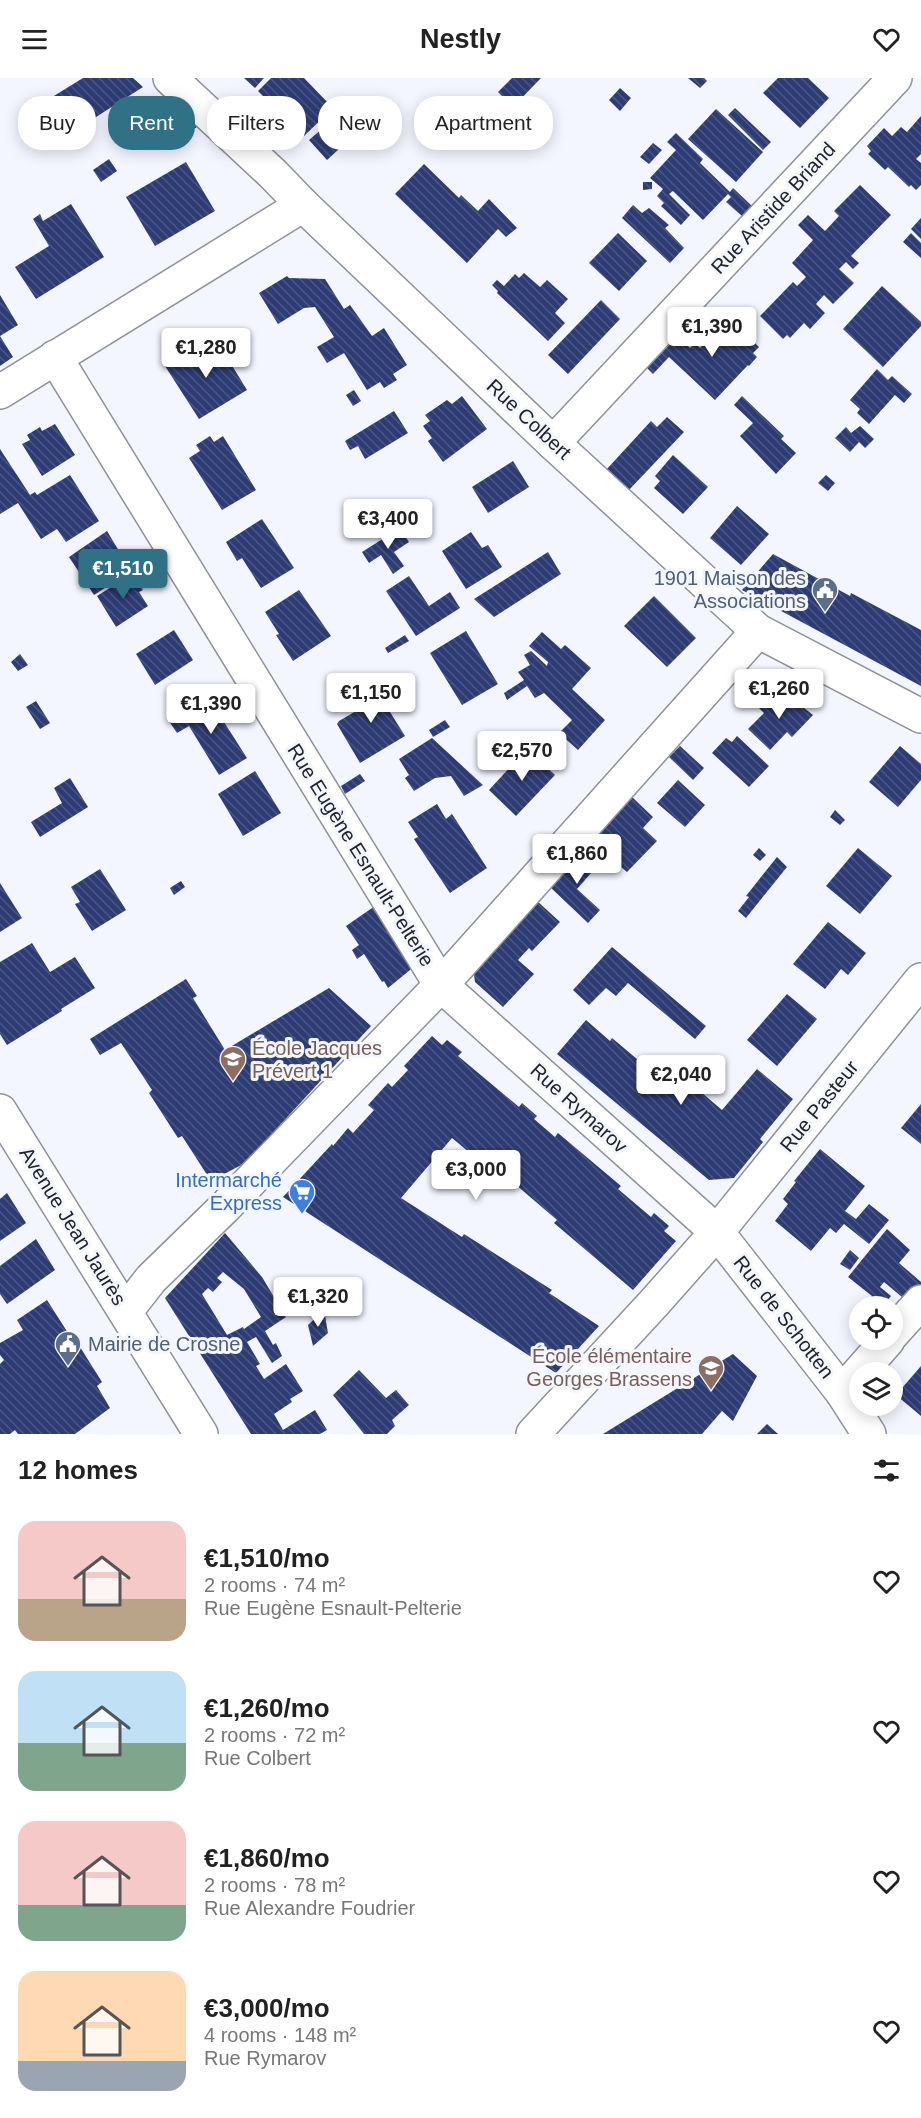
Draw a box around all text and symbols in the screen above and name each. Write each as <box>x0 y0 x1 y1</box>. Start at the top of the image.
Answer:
icon: menu <box>18 23 51 56</box>
icon: heart <box>870 23 903 56</box>
text: Nestly <box>420 24 501 54</box>
chip: Buy <box>18 96 96 150</box>
chip: Rent <box>108 96 195 150</box>
chip: Filters <box>207 96 306 150</box>
chip: New <box>318 96 402 150</box>
chip: Apartment <box>414 96 553 150</box>
street label: Rue Aristide Briand <box>707 138 839 278</box>
pin: €1,390 <box>663 307 761 358</box>
text: €1,390 <box>681 315 743 337</box>
pin: €1,280 <box>157 328 255 379</box>
text: €1,280 <box>175 336 237 358</box>
street label: Rue Colbert <box>482 375 576 464</box>
pin: €3,400 <box>339 499 437 550</box>
text: €3,400 <box>357 507 419 529</box>
pin: €1,510 <box>74 549 172 600</box>
text: €1,510 <box>92 557 154 579</box>
place label: 1901 Maison des Associations <box>654 567 806 612</box>
public building icon: 1901 Maison des Associations <box>810 575 840 613</box>
pin: €1,260 <box>730 669 828 720</box>
pin: €1,150 <box>322 673 420 724</box>
text: €1,260 <box>748 677 810 699</box>
text: €1,150 <box>340 681 402 703</box>
pin: €1,390 <box>162 684 260 735</box>
text: €1,390 <box>180 692 242 714</box>
pin: €2,570 <box>473 731 571 782</box>
text: €2,570 <box>491 739 553 761</box>
street label: Rue Eugène Esnault-Pelterie <box>283 740 439 970</box>
pin: €1,860 <box>528 834 626 885</box>
text: €1,860 <box>546 842 608 864</box>
place label: École Jacques Prévert 1 <box>252 1037 382 1082</box>
school or university icon: École Jacques Prévert 1 <box>218 1044 248 1082</box>
pin: €2,040 <box>632 1055 730 1106</box>
street label: Rue Pasteur <box>775 1056 863 1156</box>
street label: Rue Rymarov <box>526 1059 632 1157</box>
text: €2,040 <box>650 1063 712 1085</box>
street label: Avenue Jean Jaurès <box>15 1143 131 1309</box>
pin: €3,000 <box>427 1150 525 1201</box>
text: €3,000 <box>445 1158 507 1180</box>
place label: Intermarché Express <box>175 1169 282 1214</box>
supermarket icon: Intermarché Express <box>287 1177 317 1215</box>
street label: Rue de Schotten <box>729 1252 839 1382</box>
pin: €1,320 <box>269 1277 367 1328</box>
text: €1,320 <box>287 1285 349 1307</box>
map controls <box>849 1296 903 1416</box>
button: locate <box>849 1296 903 1350</box>
public building icon: Mairie de Crosne <box>53 1329 83 1367</box>
place label: Mairie de Crosne <box>88 1333 240 1355</box>
place label: École élémentaire Georges Brassens <box>526 1345 692 1390</box>
school or university icon: École élémentaire Georges Brassens <box>696 1353 726 1391</box>
button: layers <box>849 1362 903 1416</box>
icon: filters <box>870 1454 903 1487</box>
text: 12 homes <box>18 1455 138 1485</box>
text: €1,510/mo <box>204 1543 330 1573</box>
icon: home <box>66 1545 138 1617</box>
icon: heart <box>870 1565 903 1598</box>
text: 2 rooms · 74 m² <box>204 1574 345 1596</box>
text: Rue Eugène Esnault-Pelterie <box>204 1597 462 1619</box>
text: €1,260/mo <box>204 1693 330 1723</box>
icon: home <box>66 1695 138 1767</box>
icon: heart <box>870 1715 903 1748</box>
text: 2 rooms · 72 m² <box>204 1724 345 1746</box>
text: Rue Colbert <box>204 1747 311 1769</box>
text: €1,860/mo <box>204 1843 330 1873</box>
icon: home <box>66 1845 138 1917</box>
icon: heart <box>870 1865 903 1898</box>
text: 2 rooms · 78 m² <box>204 1874 345 1896</box>
text: Rue Alexandre Foudrier <box>204 1897 415 1919</box>
text: €3,000/mo <box>204 1993 330 2023</box>
icon: home <box>66 1995 138 2067</box>
icon: heart <box>870 2015 903 2048</box>
text: 4 rooms · 148 m² <box>204 2024 356 2046</box>
text: Rue Rymarov <box>204 2047 326 2069</box>

